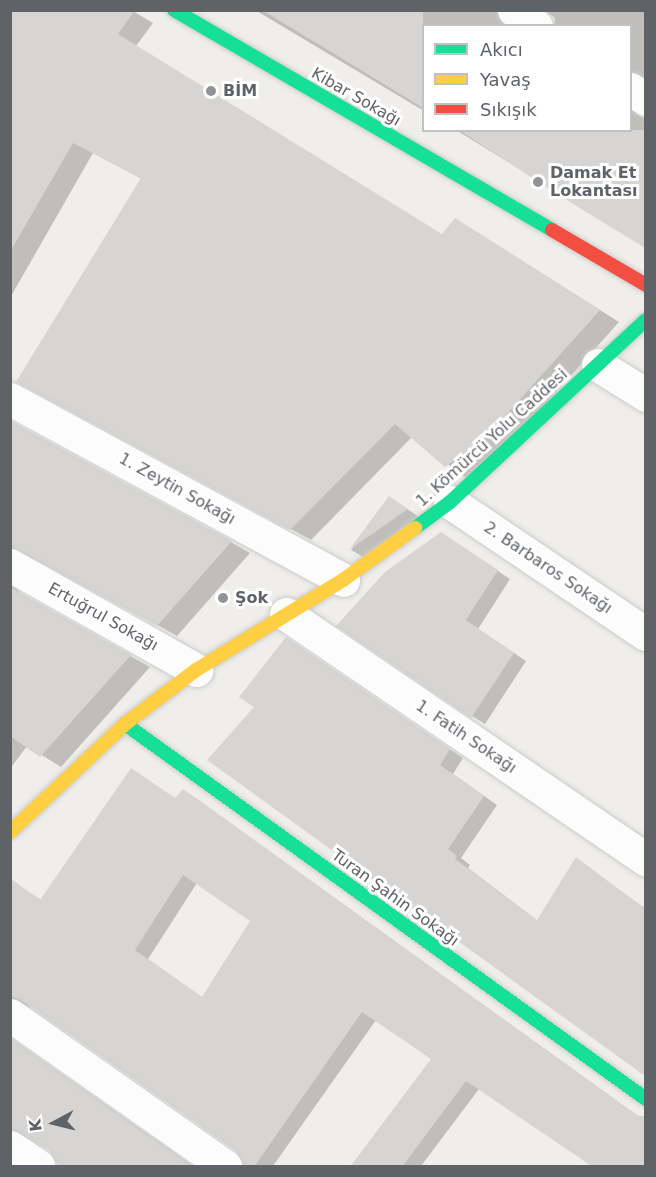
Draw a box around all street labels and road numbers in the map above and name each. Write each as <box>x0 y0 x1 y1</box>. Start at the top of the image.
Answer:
street label: Kibar Sokağı <box>308 64 404 130</box>
street label: 1. Kömürcü Yolu Caddesi <box>412 365 572 511</box>
street label: 1. Zeytin Sokağı <box>116 449 238 529</box>
street label: 2. Barbaros Sokağı <box>480 518 616 618</box>
street label: Ertuğrul Sokağı <box>45 579 161 655</box>
street label: 1. Fatih Sokağı <box>412 696 520 778</box>
street label: Turan Şahin Sokağı <box>328 846 462 950</box>

